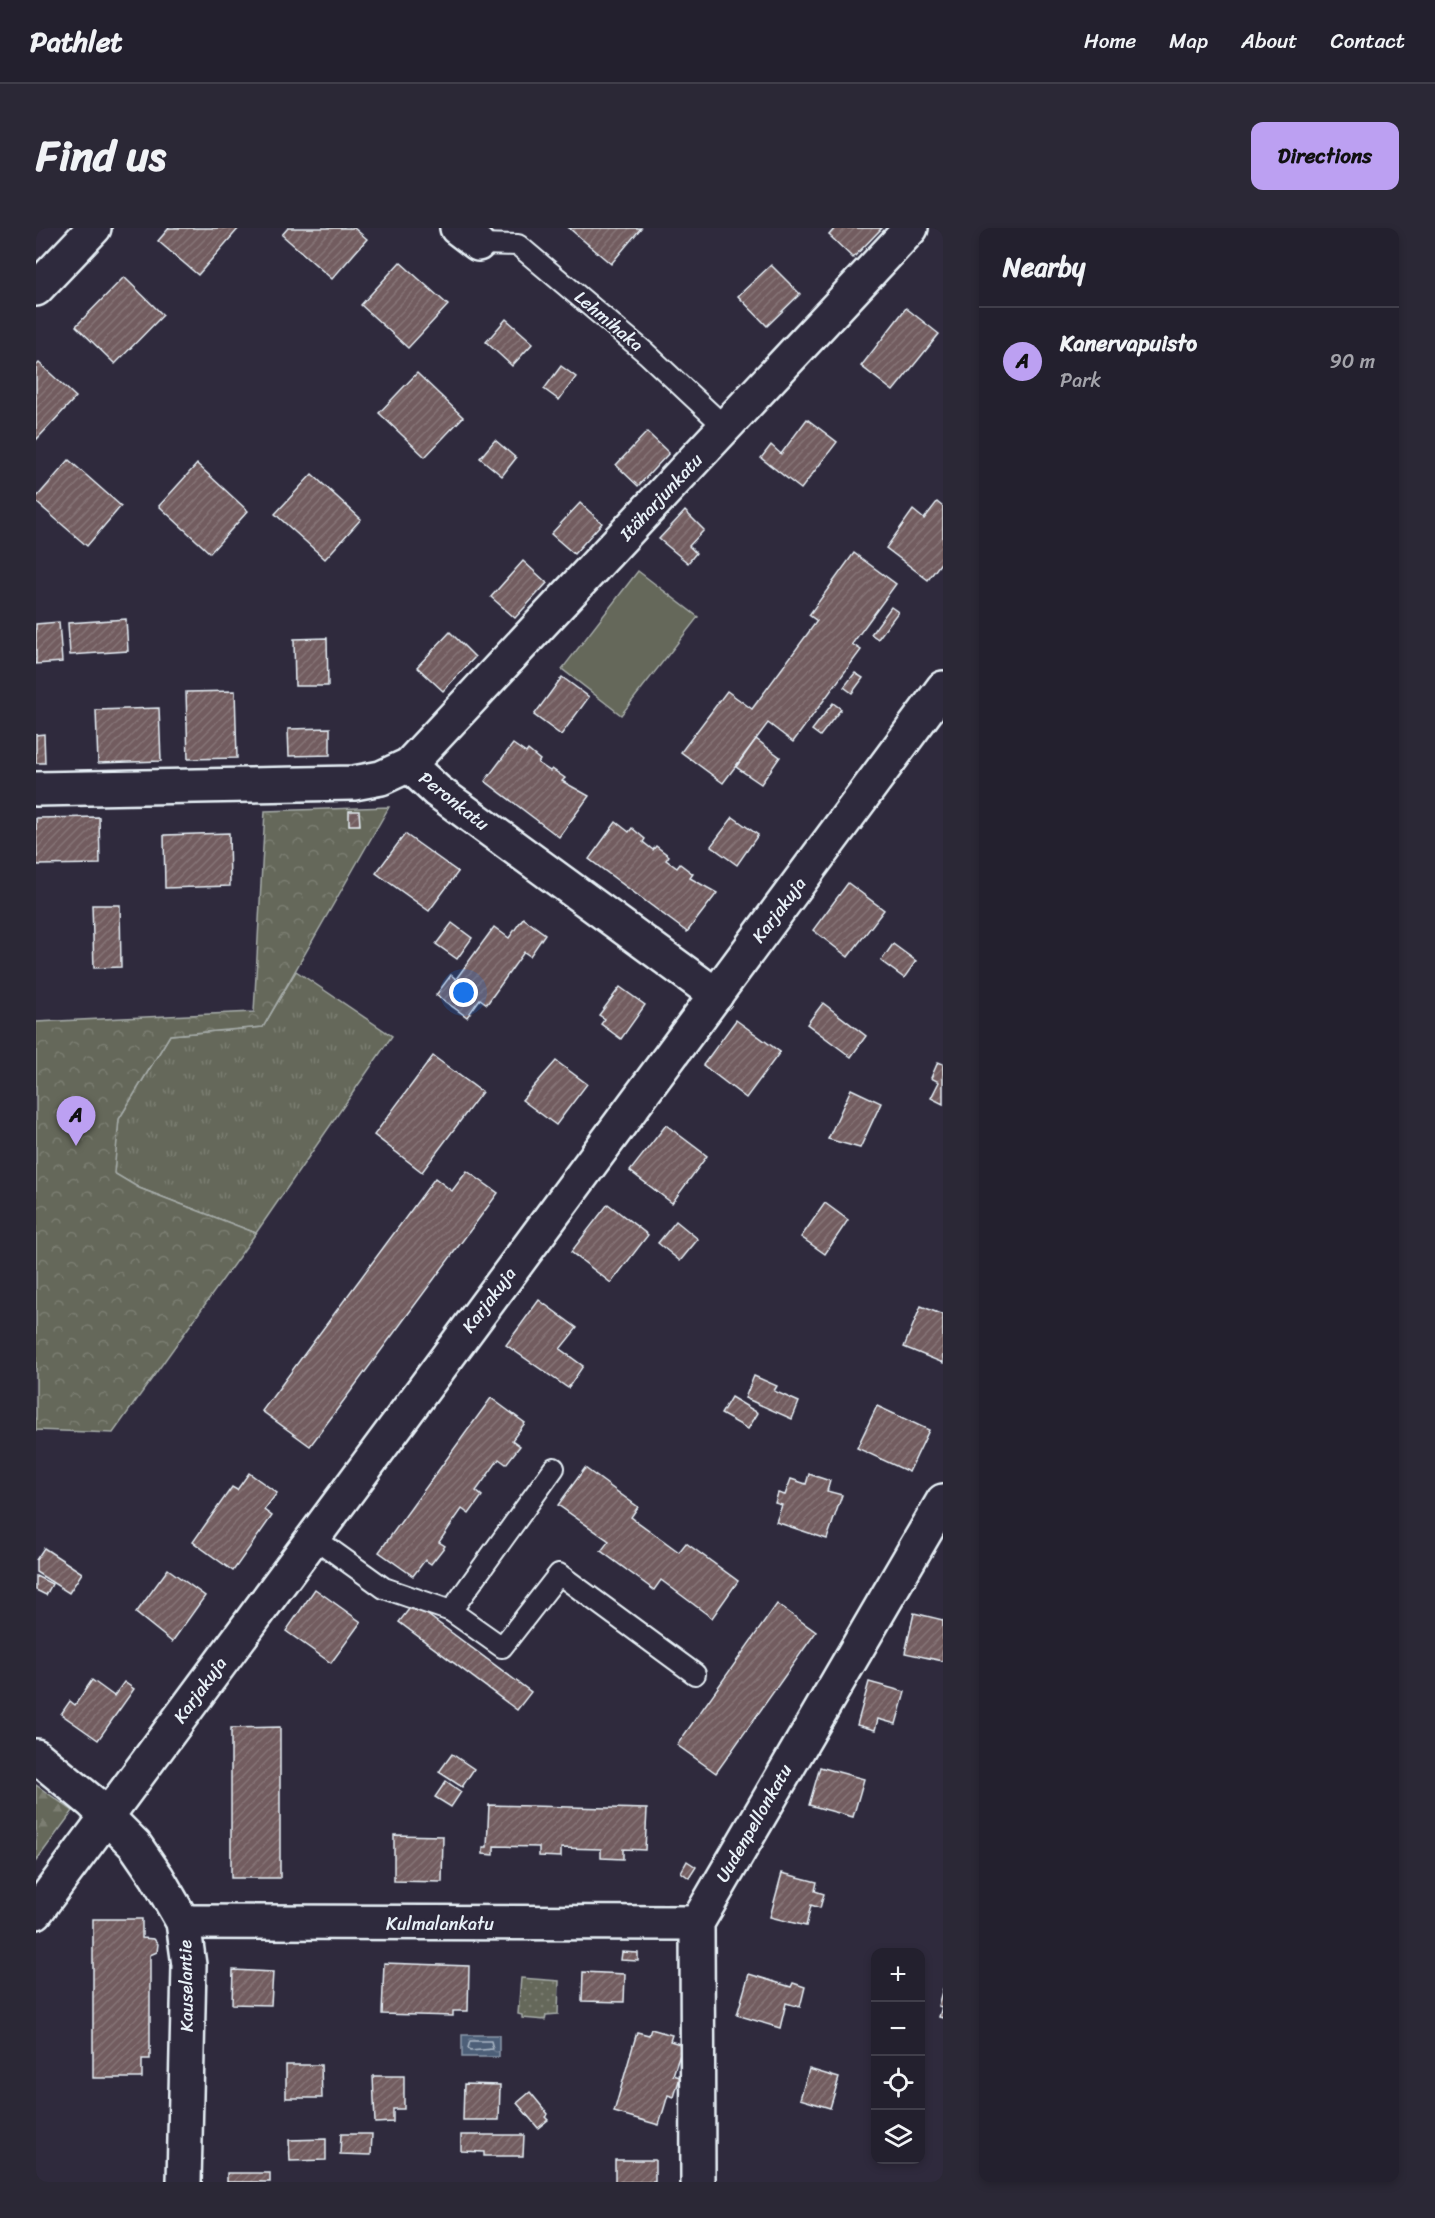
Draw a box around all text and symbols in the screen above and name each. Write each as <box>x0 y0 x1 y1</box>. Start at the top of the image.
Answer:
text: Pathlet <box>30 17 123 66</box>
text: Home <box>1084 22 1136 60</box>
text: Map <box>1169 22 1208 60</box>
text: About <box>1241 22 1298 60</box>
text: Contact <box>1331 22 1405 60</box>
text: Find us <box>36 119 166 193</box>
button: Directions <box>1251 122 1399 190</box>
text: Nearby <box>1003 244 1085 290</box>
street label: Lehmihaka <box>567 282 651 360</box>
text: Kanervapuisto <box>1060 324 1197 363</box>
text: A <box>1016 344 1029 379</box>
text: 90 m <box>1330 344 1375 379</box>
text: Park <box>1060 363 1101 398</box>
street label: Itäharjunkatu <box>611 445 711 549</box>
street label: Peronkatu <box>412 763 497 839</box>
street label: Karjakuja <box>743 870 815 950</box>
your location <box>449 978 478 1007</box>
pin: A <box>56 1096 96 1146</box>
street label: Karjakuja <box>453 1260 525 1340</box>
street label: Karjakuja <box>165 1650 235 1730</box>
street label: Uudenpellonkatu <box>707 1757 801 1888</box>
street label: Kulmalankatu <box>386 1908 494 1940</box>
street label: Kauselantie <box>169 1939 203 2032</box>
map controls <box>871 1948 925 2164</box>
button: + <box>871 1948 925 2002</box>
button: − <box>871 2002 925 2056</box>
button: locate <box>871 2056 925 2110</box>
button: layers <box>871 2110 925 2164</box>

